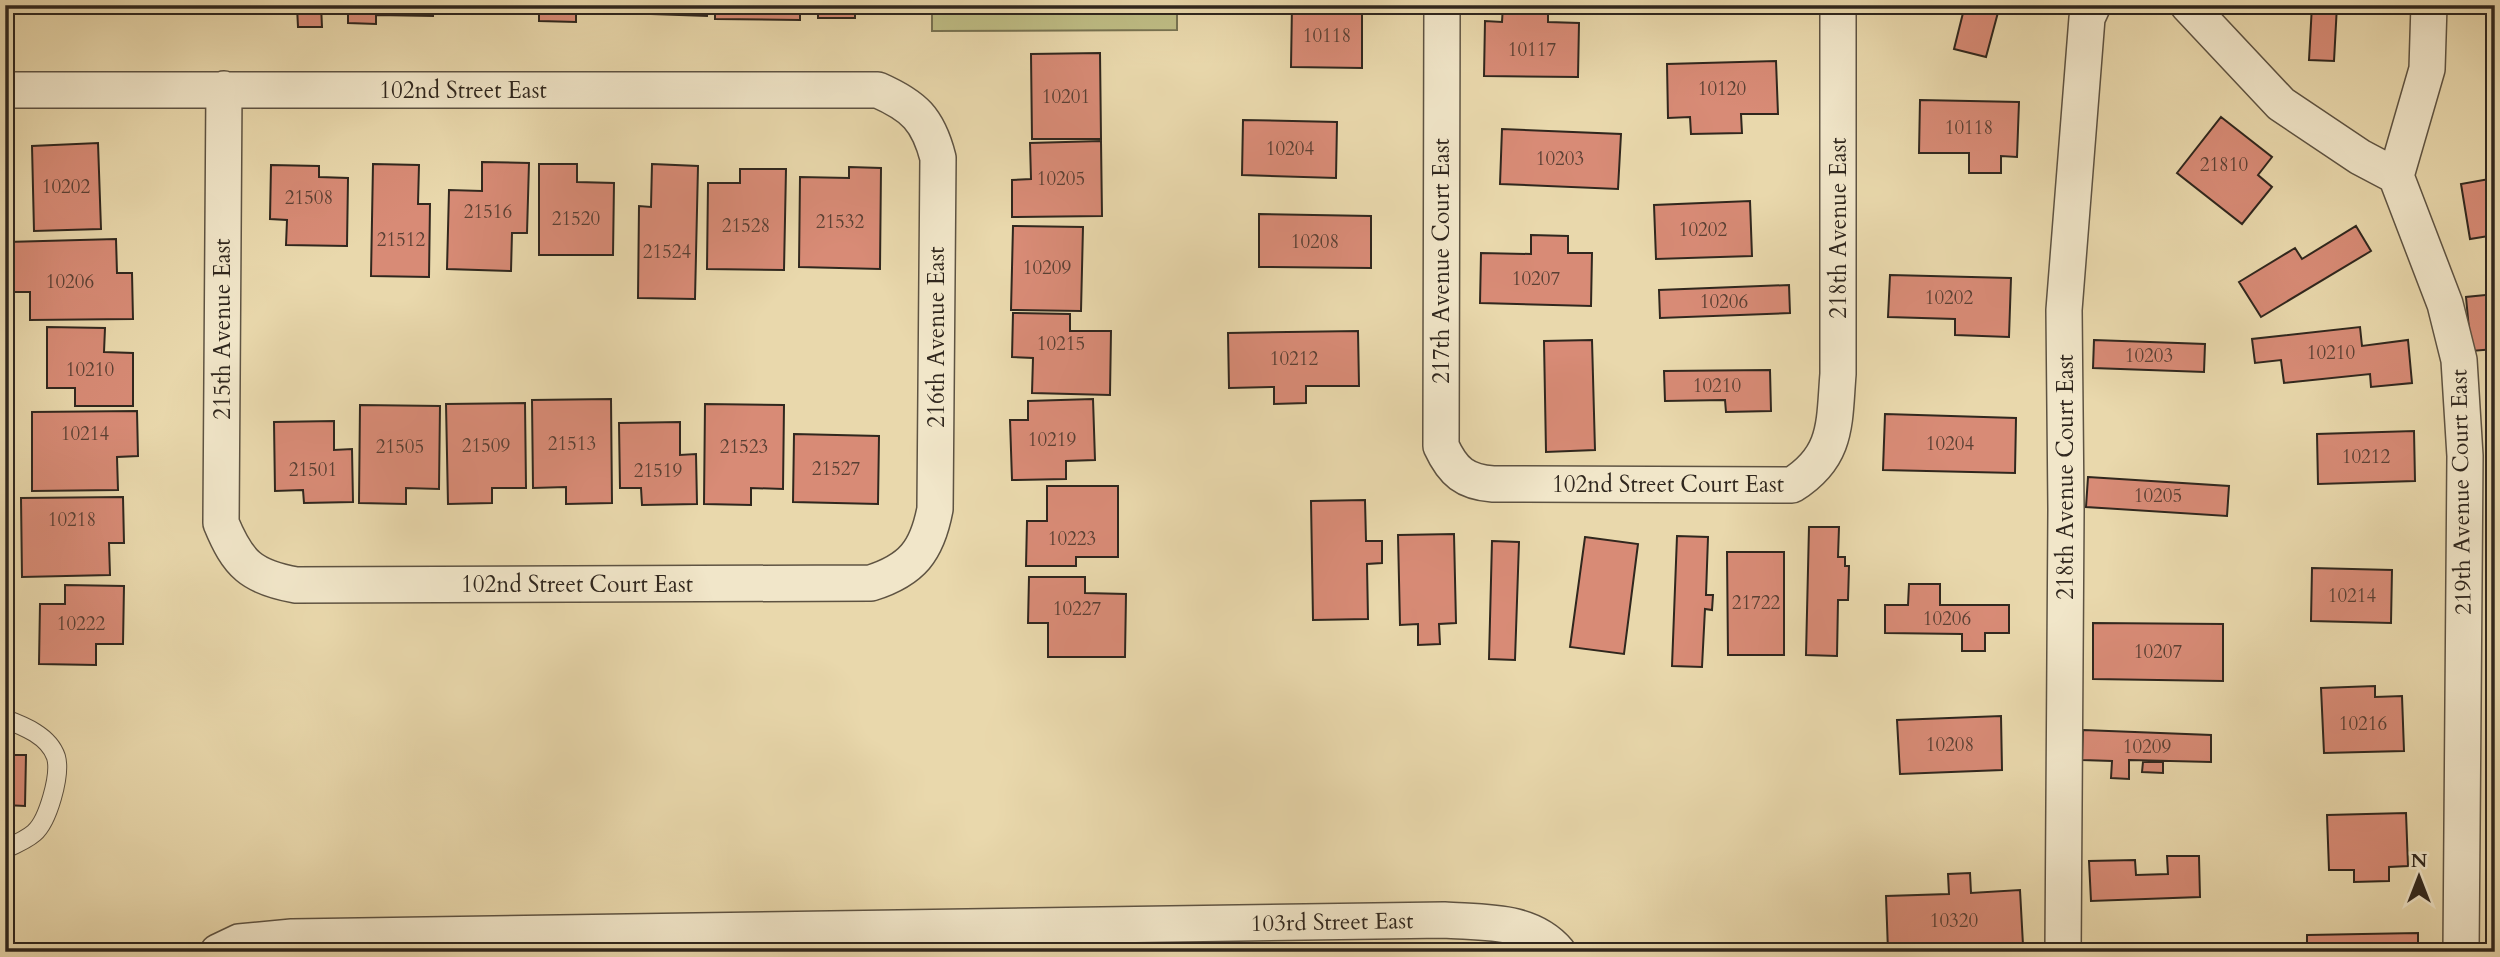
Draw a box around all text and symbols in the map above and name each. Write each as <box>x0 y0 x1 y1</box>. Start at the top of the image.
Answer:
house number: 10118 <box>1303 23 1351 49</box>
house number: 10117 <box>1508 37 1557 63</box>
street label: 102nd Street East <box>379 75 547 106</box>
house number: 10120 <box>1698 76 1747 102</box>
house number: 10201 <box>1042 84 1090 110</box>
house number: 10118 <box>1945 115 1993 141</box>
house number: 10204 <box>1266 136 1315 162</box>
street label: 218th Avenue East <box>1823 137 1854 319</box>
street label: 217th Avenue Court East <box>1426 138 1457 384</box>
house number: 10203 <box>1536 146 1584 172</box>
house number: 21810 <box>2200 152 2249 178</box>
house number: 10205 <box>1037 166 1085 192</box>
house number: 10202 <box>42 174 91 200</box>
house number: 21508 <box>285 185 333 211</box>
house number: 21516 <box>464 199 512 225</box>
house number: 21520 <box>552 206 601 232</box>
house number: 21532 <box>816 209 865 235</box>
house number: 21528 <box>722 213 770 239</box>
house number: 10202 <box>1679 217 1728 243</box>
house number: 21512 <box>377 227 426 253</box>
house number: 10208 <box>1291 229 1339 255</box>
street label: 215th Avenue East <box>207 238 238 420</box>
house number: 21524 <box>643 239 692 265</box>
street label: 216th Avenue East <box>921 246 952 428</box>
house number: 10209 <box>1023 255 1072 281</box>
house number: 10207 <box>1512 266 1561 292</box>
house number: 10206 <box>46 269 94 295</box>
house number: 10202 <box>1925 285 1974 311</box>
house number: 10206 <box>1700 289 1748 315</box>
house number: 10215 <box>1037 331 1085 357</box>
house number: 10210 <box>2307 340 2356 366</box>
house number: 10203 <box>2125 343 2173 369</box>
house number: 10212 <box>1270 346 1319 372</box>
street label: 218th Avenue Court East <box>2050 354 2081 600</box>
house number: 10210 <box>66 357 115 383</box>
street label: 219th Avenue Court East <box>2443 369 2479 615</box>
house number: 10210 <box>1693 373 1742 399</box>
house number: 10214 <box>61 421 110 447</box>
house number: 10219 <box>1028 427 1077 453</box>
house number: 21513 <box>548 431 596 457</box>
house number: 10204 <box>1926 431 1975 457</box>
house number: 21509 <box>462 433 511 459</box>
house number: 21505 <box>376 434 424 460</box>
house number: 21523 <box>720 434 768 460</box>
house number: 10212 <box>2342 444 2391 470</box>
house number: 21527 <box>812 456 861 482</box>
house number: 21501 <box>289 457 337 483</box>
house number: 21519 <box>634 458 683 484</box>
street label: 102nd Street Court East <box>1552 469 1784 500</box>
house number: 10205 <box>2134 483 2182 509</box>
house number: 10218 <box>48 507 96 533</box>
house number: 10223 <box>1048 526 1096 552</box>
street label: 102nd Street Court East <box>461 569 693 600</box>
house number: 10214 <box>2328 583 2377 609</box>
house number: 21722 <box>1732 590 1781 616</box>
house number: 10227 <box>1053 596 1102 622</box>
house number: 10206 <box>1923 606 1971 632</box>
house number: 10222 <box>57 611 106 637</box>
house number: 10207 <box>2134 639 2183 665</box>
house number: 10216 <box>2339 711 2387 737</box>
house number: 10208 <box>1926 732 1974 758</box>
house number: 10209 <box>2123 734 2172 760</box>
north arrow <box>2384 842 2454 912</box>
text: N <box>2411 848 2428 874</box>
street label: 103rd Street East <box>1250 905 1414 939</box>
house number: 10320 <box>1930 908 1979 934</box>

